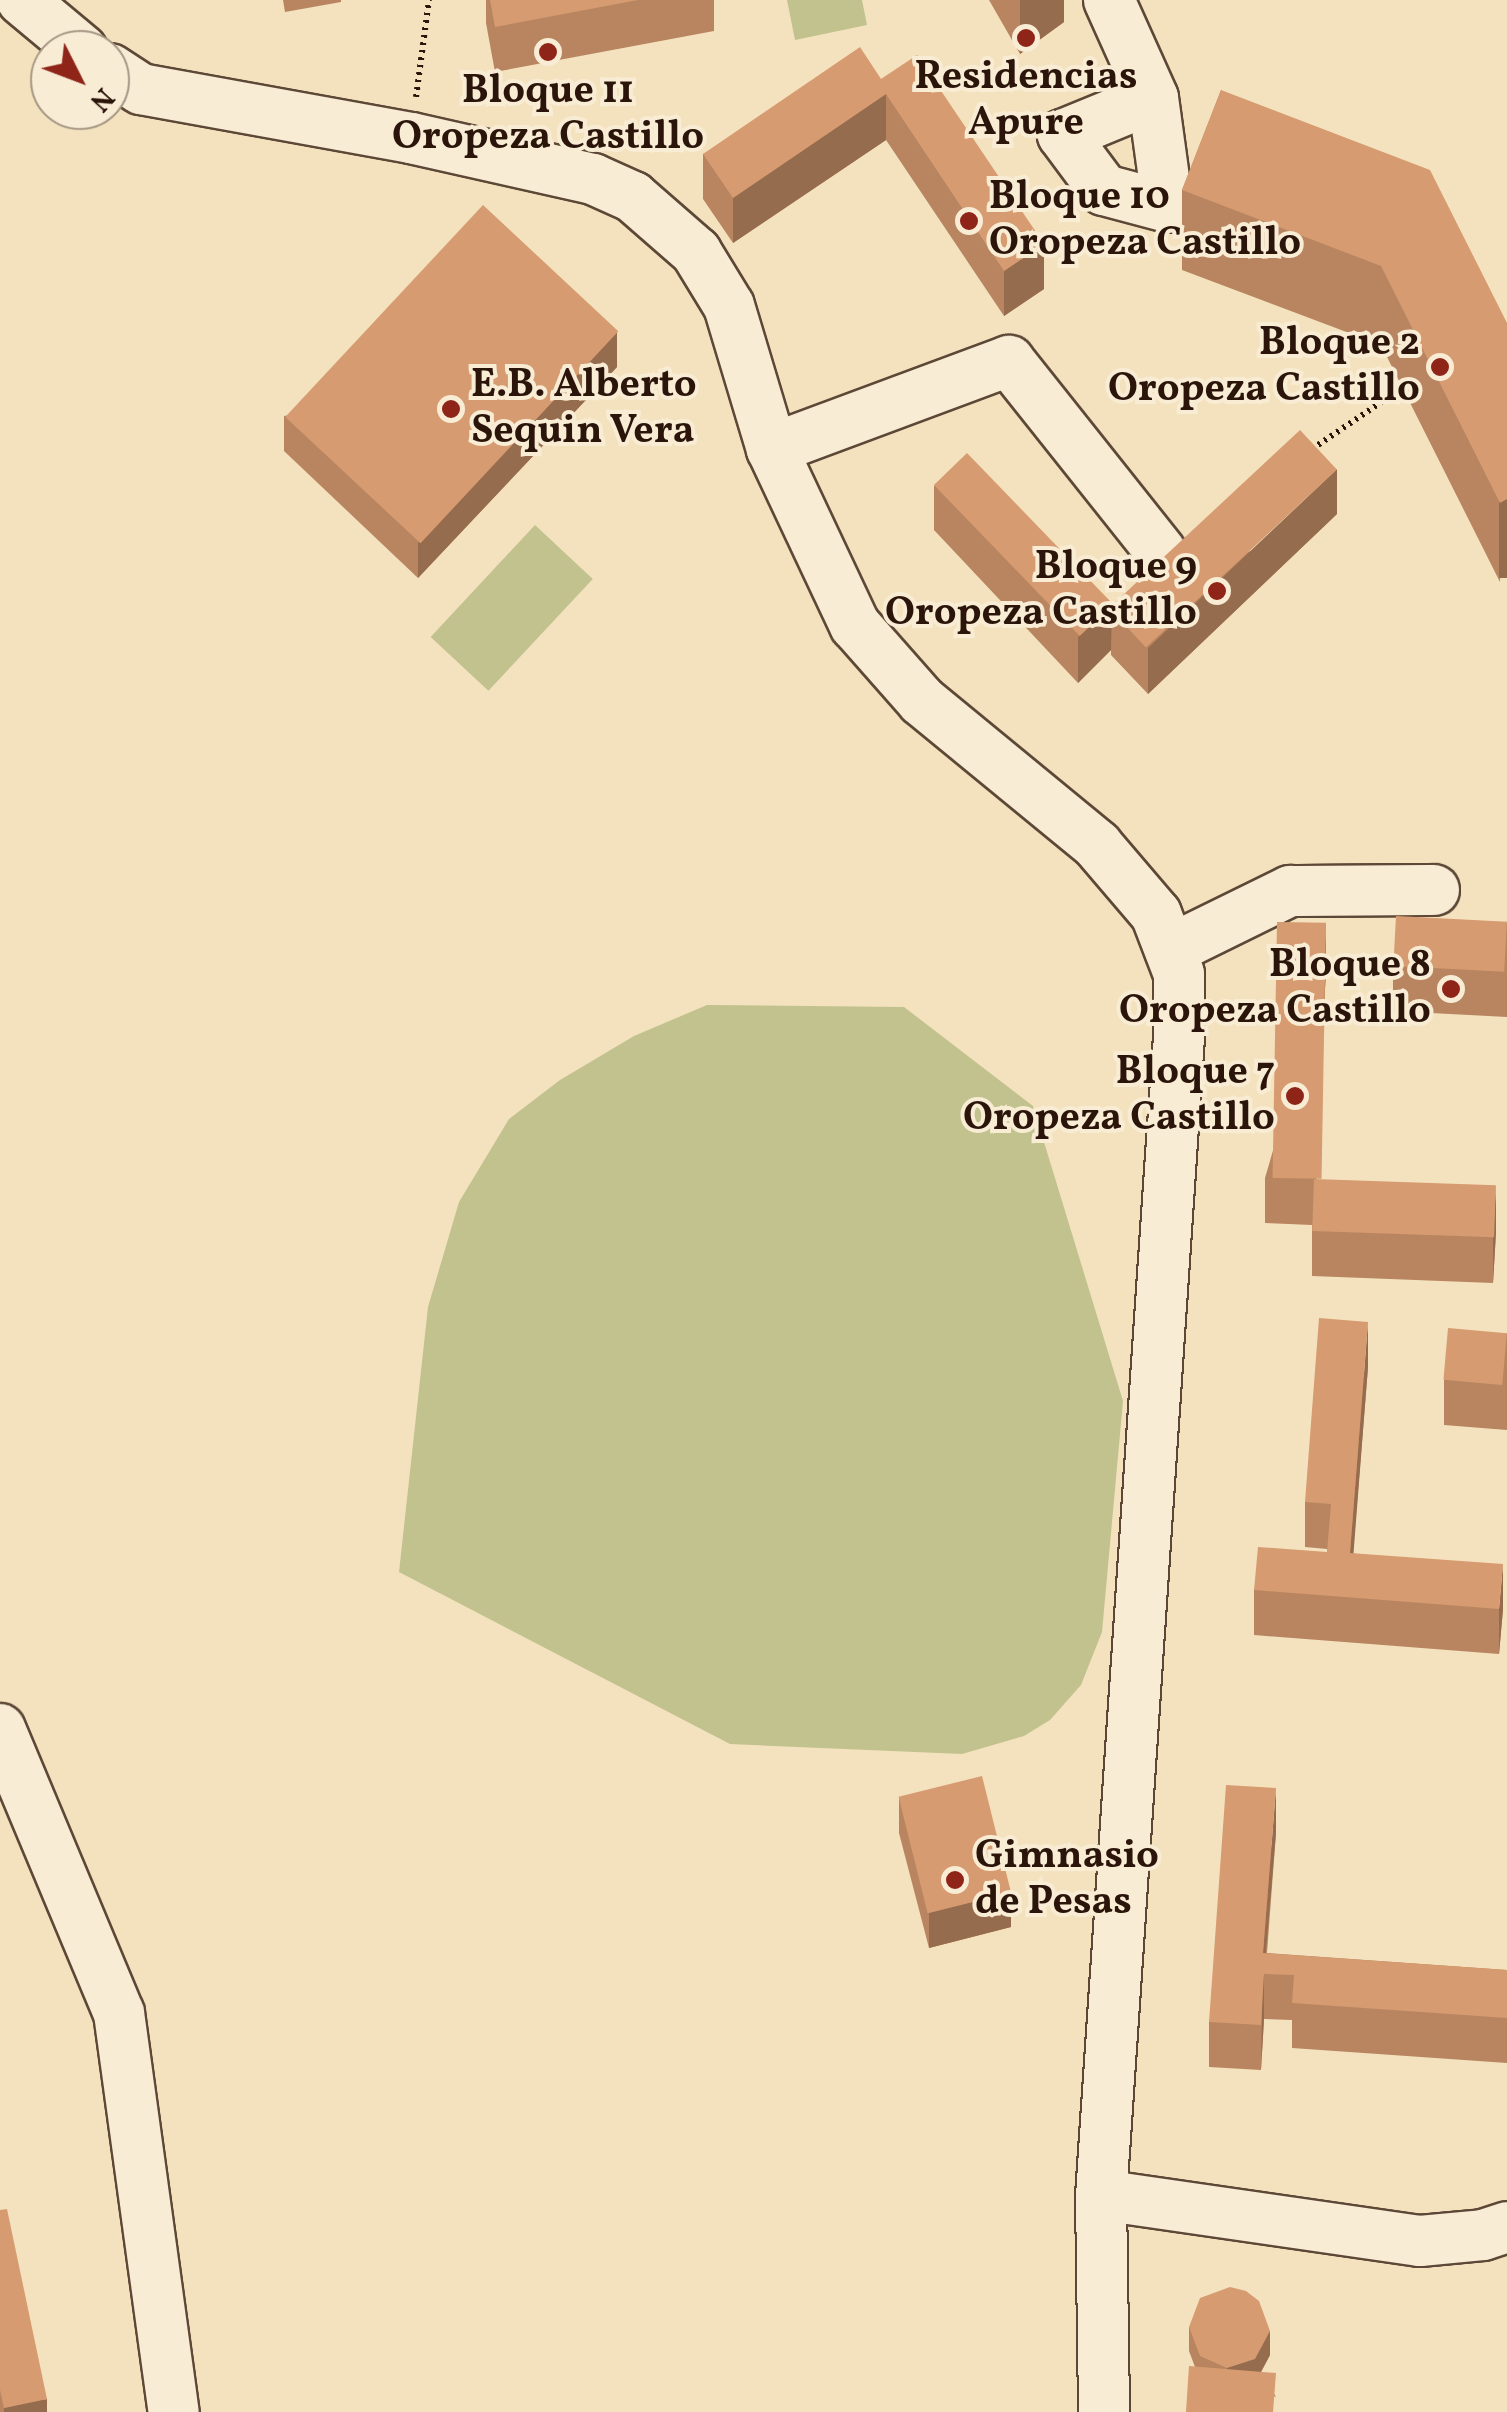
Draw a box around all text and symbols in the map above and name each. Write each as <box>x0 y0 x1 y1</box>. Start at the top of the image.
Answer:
marker: Residencias Apure <box>1015 27 1037 49</box>
north arrow <box>30 30 130 130</box>
marker: Bloque 11 Oropeza Castillo <box>537 41 559 63</box>
place label: Residencias Apure <box>915 54 1137 148</box>
place label: Bloque 11 Oropeza Castillo <box>392 68 704 162</box>
text: N <box>80 78 122 120</box>
place label: Bloque 10 Oropeza Castillo <box>989 174 1301 268</box>
marker: Bloque 10 Oropeza Castillo <box>958 210 980 232</box>
place label: Bloque 2 Oropeza Castillo <box>1108 320 1420 414</box>
marker: Bloque 2 Oropeza Castillo <box>1429 356 1451 378</box>
place label: E.B. Alberto Sequin Vera <box>471 362 697 456</box>
marker: E.B. Alberto Sequin Vera <box>440 398 462 420</box>
place label: Bloque 9 Oropeza Castillo <box>885 544 1197 638</box>
marker: Bloque 9 Oropeza Castillo <box>1206 580 1228 602</box>
place label: Bloque 8 Oropeza Castillo <box>1119 942 1431 1036</box>
marker: Bloque 8 Oropeza Castillo <box>1440 978 1462 1000</box>
place label: Bloque 7 Oropeza Castillo <box>963 1049 1275 1143</box>
marker: Bloque 7 Oropeza Castillo <box>1284 1085 1306 1107</box>
place label: Gimnasio de Pesas <box>975 1833 1159 1927</box>
marker: Gimnasio de Pesas <box>944 1869 966 1891</box>

